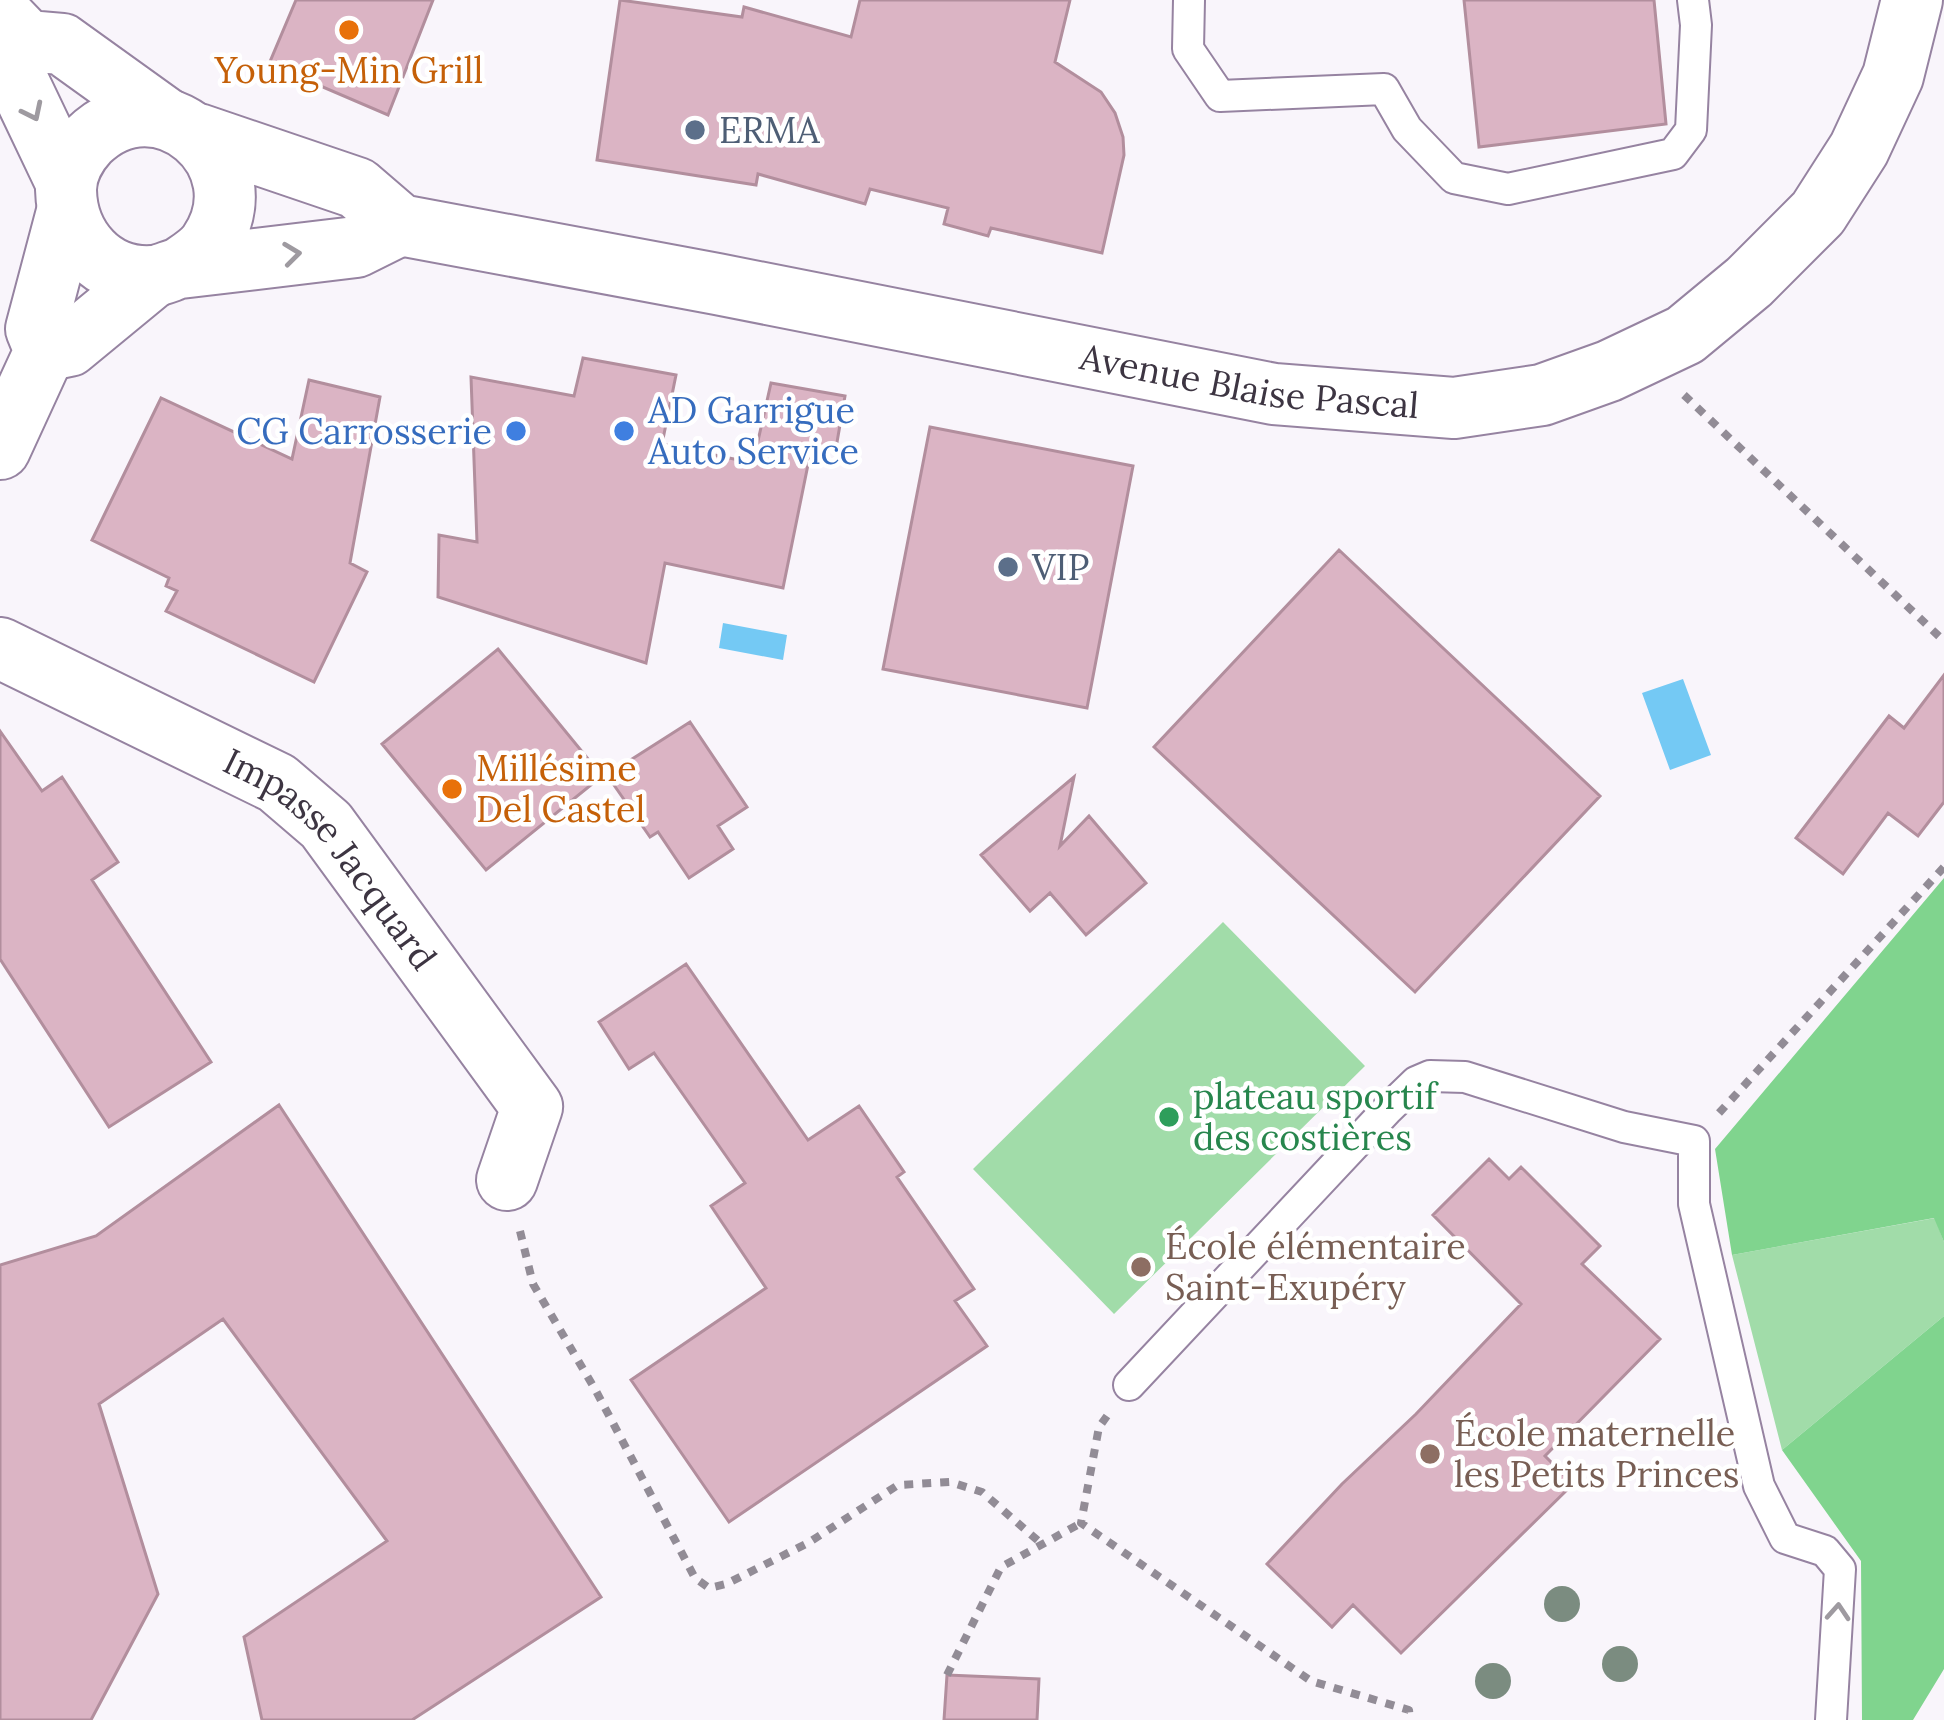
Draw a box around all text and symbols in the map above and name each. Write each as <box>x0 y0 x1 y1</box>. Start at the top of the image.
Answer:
marker: Young-Min Grill <box>336 17 362 43</box>
place label: Young-Min Grill <box>214 47 483 93</box>
one-way arrow <box>19 100 42 121</box>
place label: ERMA <box>719 107 820 153</box>
marker: ERMA <box>682 117 708 143</box>
one-way arrow <box>283 242 302 268</box>
street label: Avenue Blaise Pascal <box>1075 333 1421 428</box>
place label: AD Garrigue Auto Service <box>647 387 859 474</box>
place label: CG Carrosserie <box>236 408 492 454</box>
marker: CG Carrosserie <box>503 418 529 444</box>
marker: AD Garrigue Auto Service <box>611 418 637 444</box>
place label: VIP <box>1031 544 1089 590</box>
marker: VIP <box>995 554 1021 580</box>
street label: Impasse Jacquard <box>216 738 447 979</box>
place label: Millésime Del Castel <box>476 745 645 832</box>
marker: Millésime Del Castel <box>439 776 465 802</box>
place label: plateau sportif des costières <box>1193 1073 1439 1160</box>
marker: plateau sportif des costières <box>1156 1104 1182 1130</box>
place label: École élémentaire Saint-Exupéry <box>1165 1223 1466 1310</box>
marker: École élémentaire Saint-Exupéry <box>1128 1254 1154 1280</box>
place label: École maternelle les Petits Princes <box>1454 1410 1739 1497</box>
marker: École maternelle les Petits Princes <box>1417 1441 1443 1467</box>
one-way arrow <box>1824 1602 1850 1621</box>

